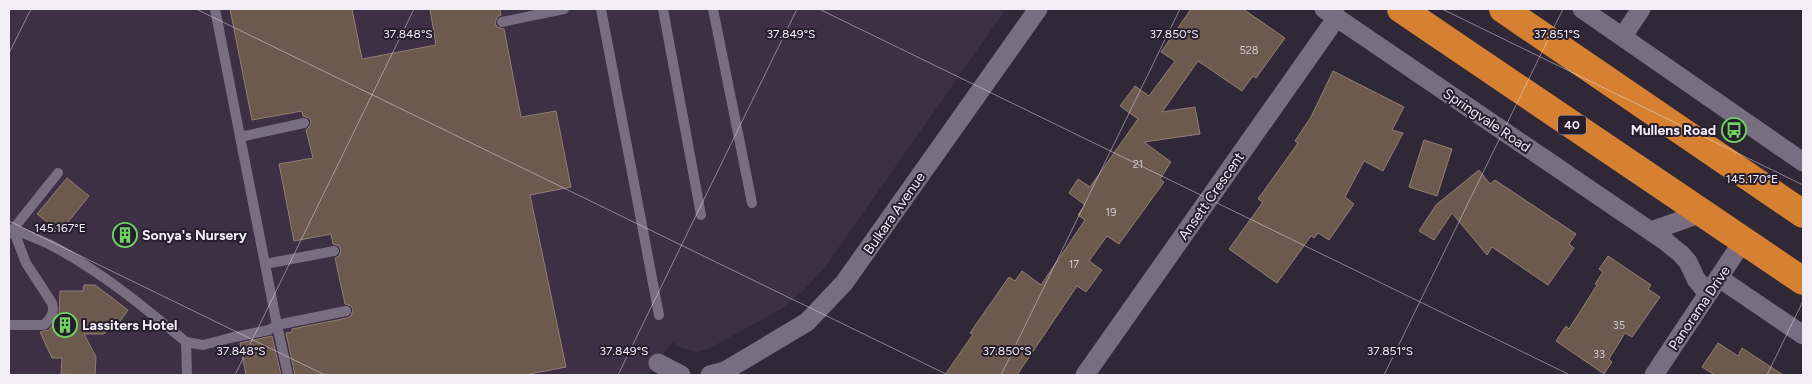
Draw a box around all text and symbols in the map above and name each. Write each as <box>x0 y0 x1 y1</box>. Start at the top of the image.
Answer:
text: 37.848°S <box>383 27 433 41</box>
text: 37.849°S <box>767 27 815 41</box>
text: 37.850°S <box>1149 27 1199 41</box>
text: 37.851°S <box>1534 27 1580 41</box>
house number: 528 <box>1239 44 1259 57</box>
street label: Springvale Road <box>1440 85 1534 156</box>
road number: 40 <box>1558 116 1586 134</box>
bus stop icon: Mullens Road <box>1721 117 1747 143</box>
place label: Mullens Road <box>1631 122 1716 139</box>
street label: Ansett Crescent <box>1175 149 1248 243</box>
house number: 21 <box>1133 158 1143 171</box>
street label: Bulkara Avenue <box>860 169 929 257</box>
text: 145.170°E <box>1726 172 1778 186</box>
house number: 19 <box>1106 206 1116 219</box>
text: 145.167°E <box>34 221 86 235</box>
building icon: Sonya's Nursery <box>112 222 138 248</box>
place label: Sonya's Nursery <box>142 227 248 244</box>
house number: 17 <box>1069 258 1079 271</box>
street label: Panorama Drive <box>1665 263 1734 354</box>
building icon: Lassiters Hotel <box>52 312 78 338</box>
place label: Lassiters Hotel <box>82 317 177 334</box>
house number: 35 <box>1613 319 1625 332</box>
text: 37.848°S <box>216 344 266 358</box>
text: 37.849°S <box>600 344 648 358</box>
text: 37.850°S <box>982 344 1032 358</box>
text: 37.851°S <box>1367 344 1413 358</box>
house number: 33 <box>1593 348 1605 361</box>

